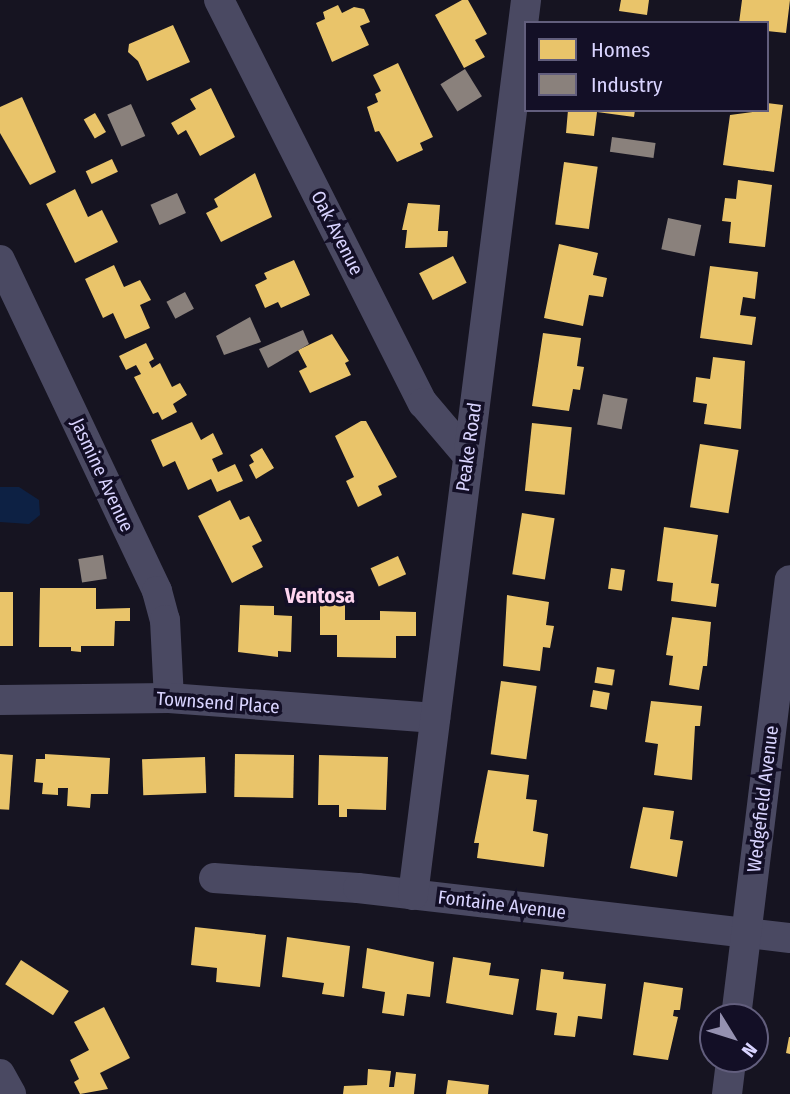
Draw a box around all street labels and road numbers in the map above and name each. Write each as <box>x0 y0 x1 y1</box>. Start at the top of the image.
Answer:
street label: Oak Avenue <box>306 187 368 279</box>
street label: Peake Road <box>451 401 487 493</box>
street label: Jasmine Avenue <box>66 415 138 535</box>
street label: Townsend Place <box>156 687 280 719</box>
street label: Wedgefield Avenue <box>743 724 783 874</box>
street label: Fontaine Avenue <box>437 886 567 924</box>

